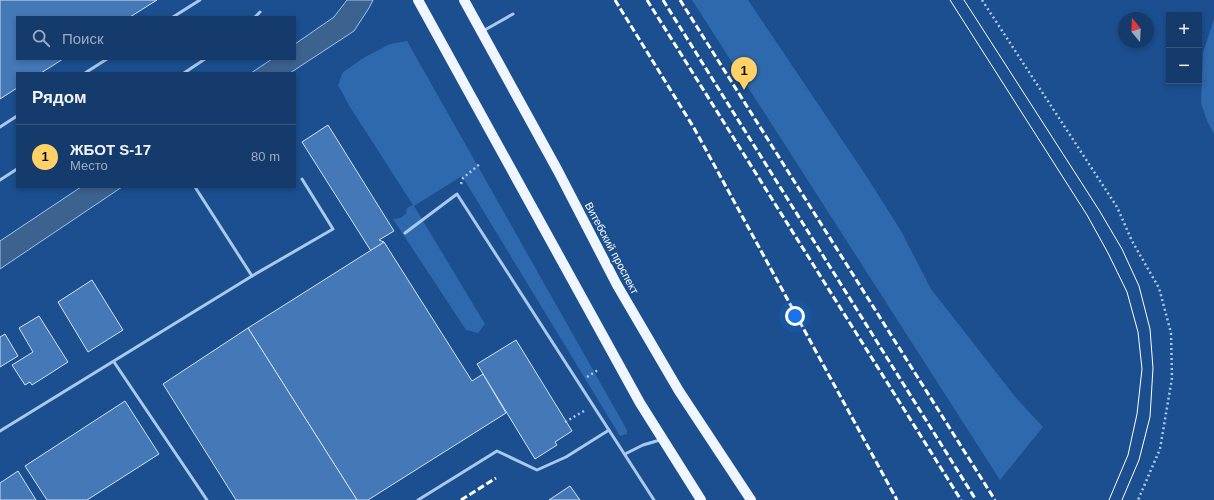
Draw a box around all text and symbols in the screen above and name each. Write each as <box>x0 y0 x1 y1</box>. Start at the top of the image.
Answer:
north arrow <box>1118 12 1154 48</box>
map controls <box>1166 12 1202 84</box>
button: + <box>1166 12 1202 48</box>
search box <box>16 16 296 60</box>
icon: search <box>30 27 52 49</box>
text: Поиск <box>62 30 104 47</box>
button: − <box>1166 48 1202 84</box>
pin: 1 <box>731 57 757 90</box>
text: Рядом <box>32 88 87 107</box>
text: ЖБОТ S-17 <box>70 141 151 158</box>
text: 1 <box>41 149 49 164</box>
text: 80 m <box>251 149 280 164</box>
text: Место <box>70 158 108 173</box>
street label: Витебский проспект <box>583 200 641 296</box>
your location <box>785 306 805 326</box>

